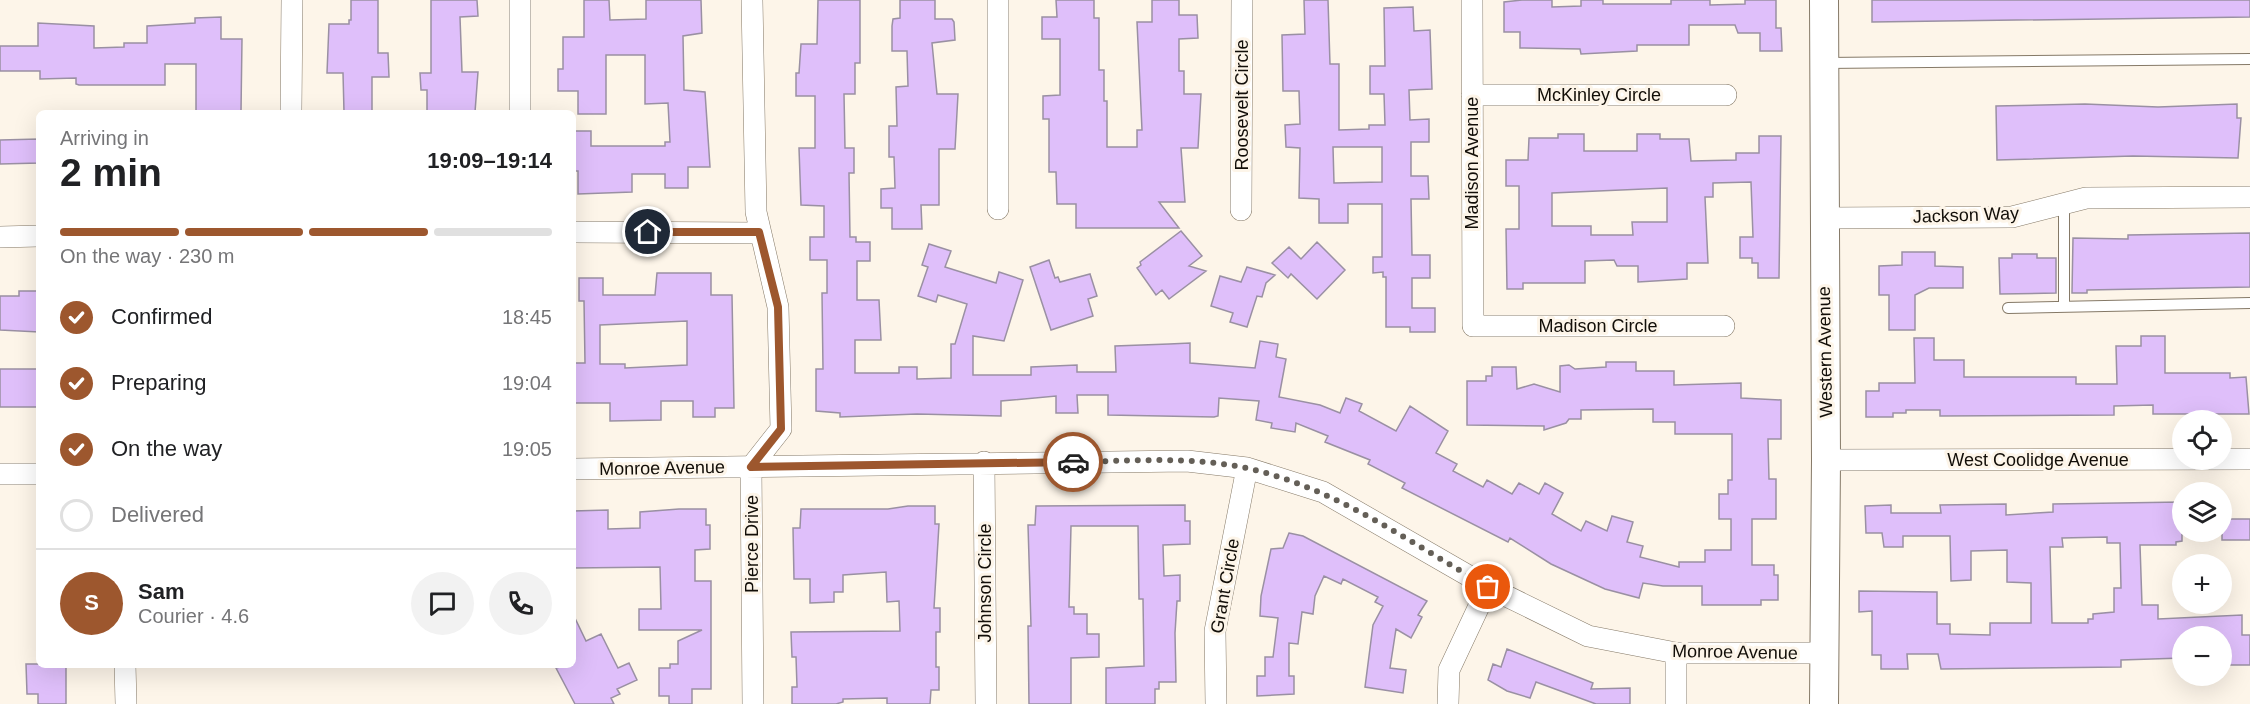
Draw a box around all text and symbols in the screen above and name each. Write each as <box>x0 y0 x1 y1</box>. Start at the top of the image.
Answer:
street label: Roosevelt Circle <box>1232 39 1252 171</box>
street label: McKinley Circle <box>1537 85 1661 105</box>
street label: Madison Avenue <box>1462 97 1482 229</box>
text: Arriving in <box>60 127 149 149</box>
text: 19:09–19:14 <box>427 148 552 173</box>
text: 2 min <box>60 151 162 194</box>
street label: Jackson Way <box>1912 203 2020 227</box>
pin <box>622 206 673 257</box>
icon: home <box>631 215 664 248</box>
text: On the way · 230 m <box>60 245 235 267</box>
street label: Western Avenue <box>1814 286 1836 418</box>
icon: check <box>60 301 93 334</box>
text: Confirmed <box>111 304 212 329</box>
text: 18:45 <box>502 306 552 328</box>
street label: Madison Circle <box>1538 316 1658 336</box>
icon: check <box>60 367 93 400</box>
text: Preparing <box>111 370 206 395</box>
text: 19:04 <box>502 372 552 394</box>
map controls <box>2172 410 2232 686</box>
button: locate <box>2172 410 2232 470</box>
courier <box>1043 432 1103 492</box>
icon: check <box>60 433 93 466</box>
text: On the way <box>111 436 222 461</box>
text: 19:05 <box>502 438 552 460</box>
icon: car <box>1057 446 1090 479</box>
street label: West Coolidge Avenue <box>1947 450 2129 470</box>
street label: Monroe Avenue <box>599 457 725 479</box>
button: layers <box>2172 482 2232 542</box>
street label: Pierce Drive <box>742 495 762 593</box>
text: Delivered <box>111 502 204 527</box>
street label: Johnson Circle <box>975 523 995 643</box>
street label: Grant Circle <box>1207 537 1243 635</box>
button: + <box>2172 554 2232 614</box>
pin <box>1462 561 1513 612</box>
icon: bag <box>1471 570 1504 603</box>
button: chat <box>411 572 474 635</box>
button: phone <box>489 572 552 635</box>
text: Sam <box>138 579 184 604</box>
text: S <box>84 590 99 615</box>
text: Courier · 4.6 <box>138 605 249 627</box>
button: − <box>2172 626 2232 686</box>
street label: Monroe Avenue <box>1672 641 1798 663</box>

